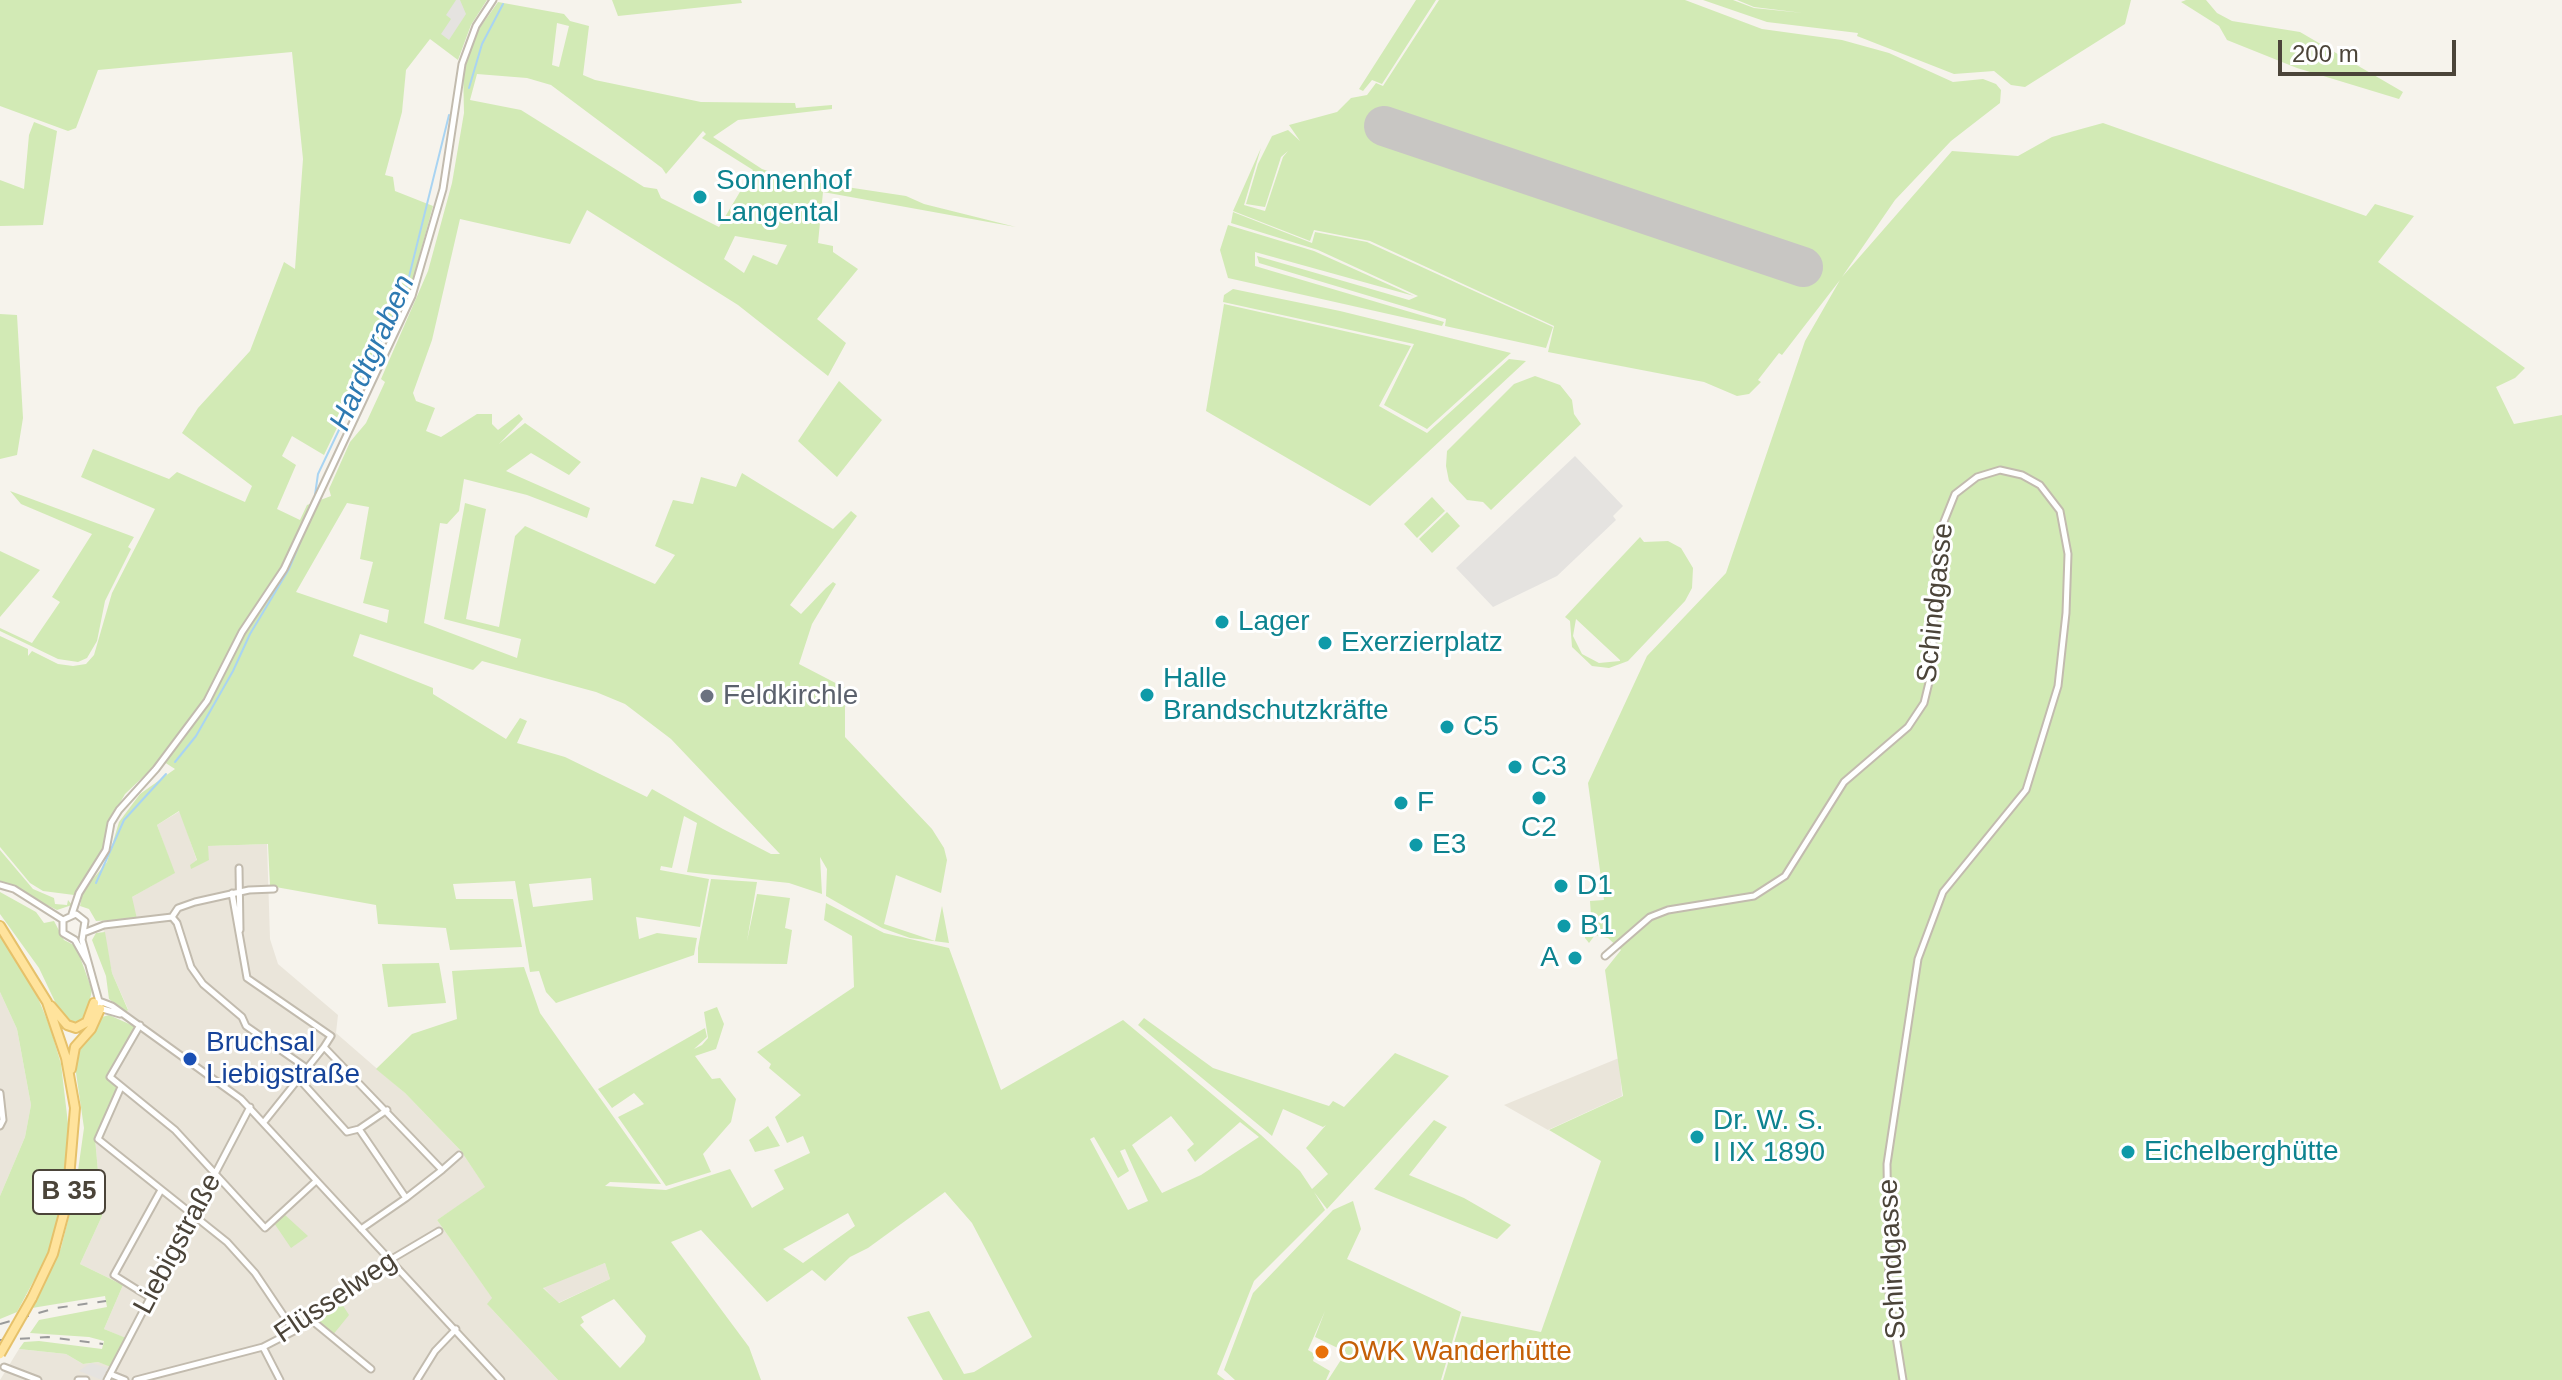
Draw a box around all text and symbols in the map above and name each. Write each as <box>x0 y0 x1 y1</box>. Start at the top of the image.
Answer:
scale bar <box>2282 24 2460 74</box>
text: 200 m <box>2292 40 2359 67</box>
place label: Sonnenhof Langental <box>716 164 851 230</box>
marker: Sonnenhof Langental <box>691 188 709 206</box>
water label: Hardtgraben <box>323 270 423 436</box>
street label: Schindgasse <box>1911 522 1961 684</box>
place label: Lager <box>1238 605 1310 639</box>
marker: Lager <box>1213 613 1231 631</box>
place label: Exerzierplatz <box>1341 626 1503 660</box>
marker: Exerzierplatz <box>1316 634 1334 652</box>
place label: Halle Brandschutzkräfte <box>1163 662 1389 728</box>
place label: Feldkirchle <box>723 679 858 713</box>
marker: Halle Brandschutzkräfte <box>1138 686 1156 704</box>
marker: Feldkirchle <box>698 687 716 705</box>
place label: C5 <box>1463 710 1499 744</box>
marker: C5 <box>1438 718 1456 736</box>
place label: C3 <box>1531 750 1567 784</box>
marker: C3 <box>1506 758 1524 776</box>
place label: F <box>1417 786 1434 820</box>
marker: C2 <box>1530 789 1548 807</box>
marker: F <box>1392 794 1410 812</box>
place label: C2 <box>1521 811 1557 845</box>
place label: E3 <box>1432 828 1466 862</box>
marker: E3 <box>1407 836 1425 854</box>
place label: D1 <box>1577 869 1613 903</box>
marker: D1 <box>1552 877 1570 895</box>
place label: B1 <box>1580 909 1614 943</box>
marker: B1 <box>1555 917 1573 935</box>
place label: A <box>1540 941 1559 975</box>
marker: A <box>1566 949 1584 967</box>
place label: Bruchsal Liebigstraße <box>206 1026 360 1092</box>
marker: Bruchsal Liebigstraße <box>181 1050 199 1068</box>
place label: Dr. W. S. I IX 1890 <box>1713 1104 1825 1170</box>
marker: Dr. W. S. I IX 1890 <box>1688 1128 1706 1146</box>
place label: Eichelberghütte <box>2144 1135 2339 1169</box>
marker: Eichelberghütte <box>2119 1143 2137 1161</box>
street label: Liebigstraße <box>127 1168 229 1320</box>
road number: B 35 <box>33 1170 105 1214</box>
street label: Schindgasse <box>1872 1178 1914 1340</box>
street label: Flüsselweg <box>269 1245 403 1351</box>
place label: OWK Wanderhütte <box>1338 1335 1572 1369</box>
marker: OWK Wanderhütte <box>1313 1343 1331 1361</box>

